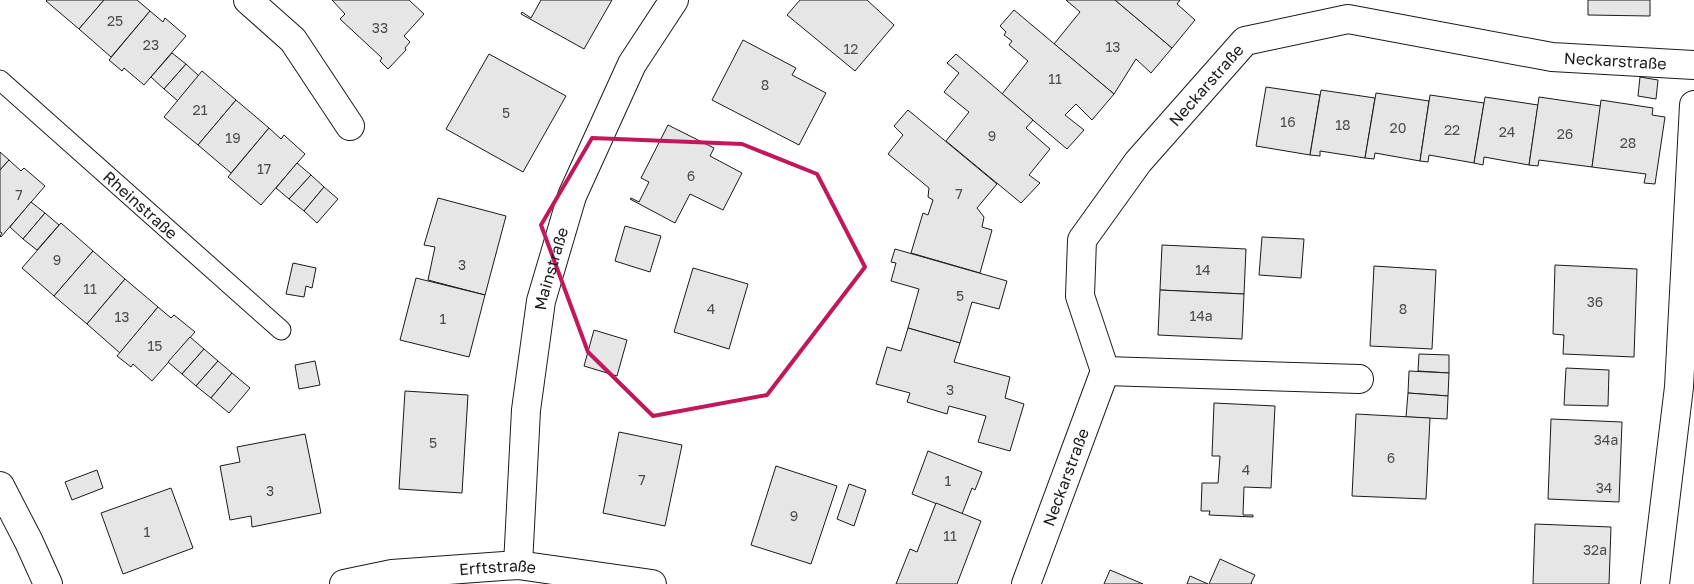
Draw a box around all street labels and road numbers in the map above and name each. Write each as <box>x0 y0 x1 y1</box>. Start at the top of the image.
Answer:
street label: Neckarstraße <box>1164 40 1248 130</box>
street label: Neckarstraße <box>1563 48 1667 73</box>
street label: Rheinstraße <box>99 167 182 243</box>
street label: Mainstraße <box>530 225 572 311</box>
street label: Neckarstraße <box>1038 425 1093 529</box>
street label: Erftstraße <box>458 555 538 579</box>

